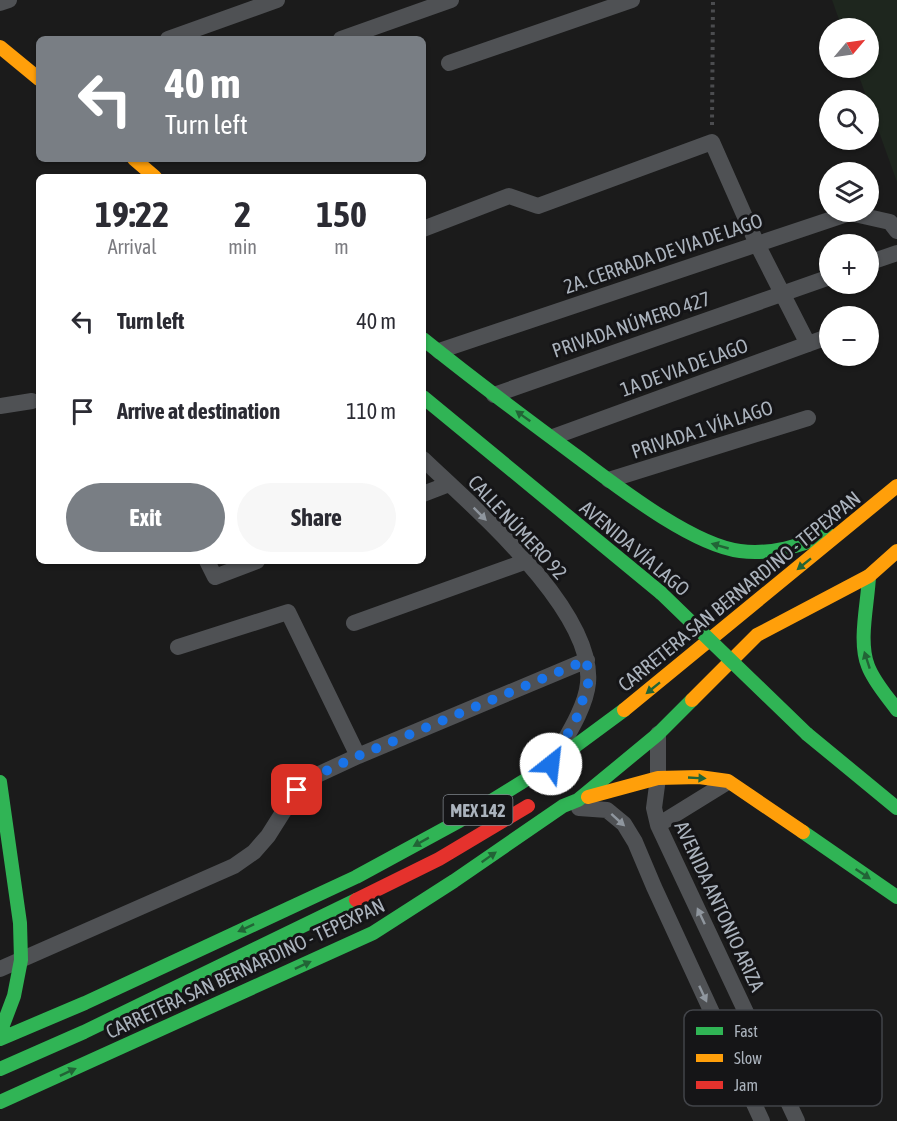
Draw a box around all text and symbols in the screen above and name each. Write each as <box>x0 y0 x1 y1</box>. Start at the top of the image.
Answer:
north arrow <box>819 18 879 78</box>
map controls <box>819 18 879 366</box>
text: 40 m <box>165 59 240 107</box>
icon: left <box>66 60 144 138</box>
button: search <box>819 90 879 150</box>
text: Turn left <box>165 109 248 140</box>
button: layers <box>819 162 879 222</box>
text: 19:22 <box>95 193 169 235</box>
text: 2 <box>234 193 251 235</box>
text: 150 <box>316 193 367 235</box>
street label: 2A. CERRADA DE VIA DE LAGO <box>561 208 765 298</box>
button: + <box>819 234 879 294</box>
text: Arrival <box>108 235 157 258</box>
text: min <box>228 235 257 258</box>
text: m <box>334 235 349 258</box>
street label: PRIVADA NÚMERO 427 <box>549 286 713 362</box>
icon: left <box>66 305 99 338</box>
button: − <box>819 306 879 366</box>
text: Turn left <box>117 308 184 334</box>
text: 40 m <box>356 308 396 334</box>
street label: 1A DE VIA DE LAGO <box>617 333 751 401</box>
icon: arrive <box>66 395 99 428</box>
street label: PRIVADA 1 VÍA LAGO <box>628 395 776 463</box>
text: Arrive at destination <box>117 398 280 424</box>
text: 110 m <box>346 398 396 424</box>
one-way arrow <box>515 410 531 422</box>
street label: CALLE NÚMERO 92 <box>464 470 572 584</box>
button: Exit <box>66 483 225 552</box>
button: Share <box>237 483 396 552</box>
street label: CARRETERA SAN BERNARDINO - TEPEXPAN <box>613 486 865 696</box>
street label: AVENIDA VÍA LAGO <box>576 496 694 600</box>
one-way arrow <box>472 507 486 521</box>
one-way arrow <box>711 541 729 550</box>
one-way arrow <box>796 557 811 570</box>
one-way arrow <box>862 651 871 669</box>
one-way arrow <box>645 681 661 694</box>
position arrow <box>519 732 583 796</box>
pin <box>271 764 322 815</box>
icon: arrive <box>280 773 313 806</box>
one-way arrow <box>687 774 706 783</box>
road number: MEX 142 <box>444 795 512 825</box>
one-way arrow <box>610 813 625 827</box>
street label: AVENIDA ANTONIO ARIZA <box>670 817 770 995</box>
one-way arrow <box>412 837 429 847</box>
one-way arrow <box>481 851 497 863</box>
one-way arrow <box>855 868 871 879</box>
street label: CARRETERA SAN BERNARDINO - TEPEXPAN <box>102 893 388 1043</box>
one-way arrow <box>696 908 705 925</box>
one-way arrow <box>237 924 255 934</box>
one-way arrow <box>294 960 312 970</box>
one-way arrow <box>699 985 708 1002</box>
legend <box>684 1010 882 1106</box>
text: Fast <box>734 1022 758 1040</box>
text: Slow <box>734 1049 762 1067</box>
one-way arrow <box>60 1067 78 1077</box>
text: Jam <box>734 1076 758 1094</box>

